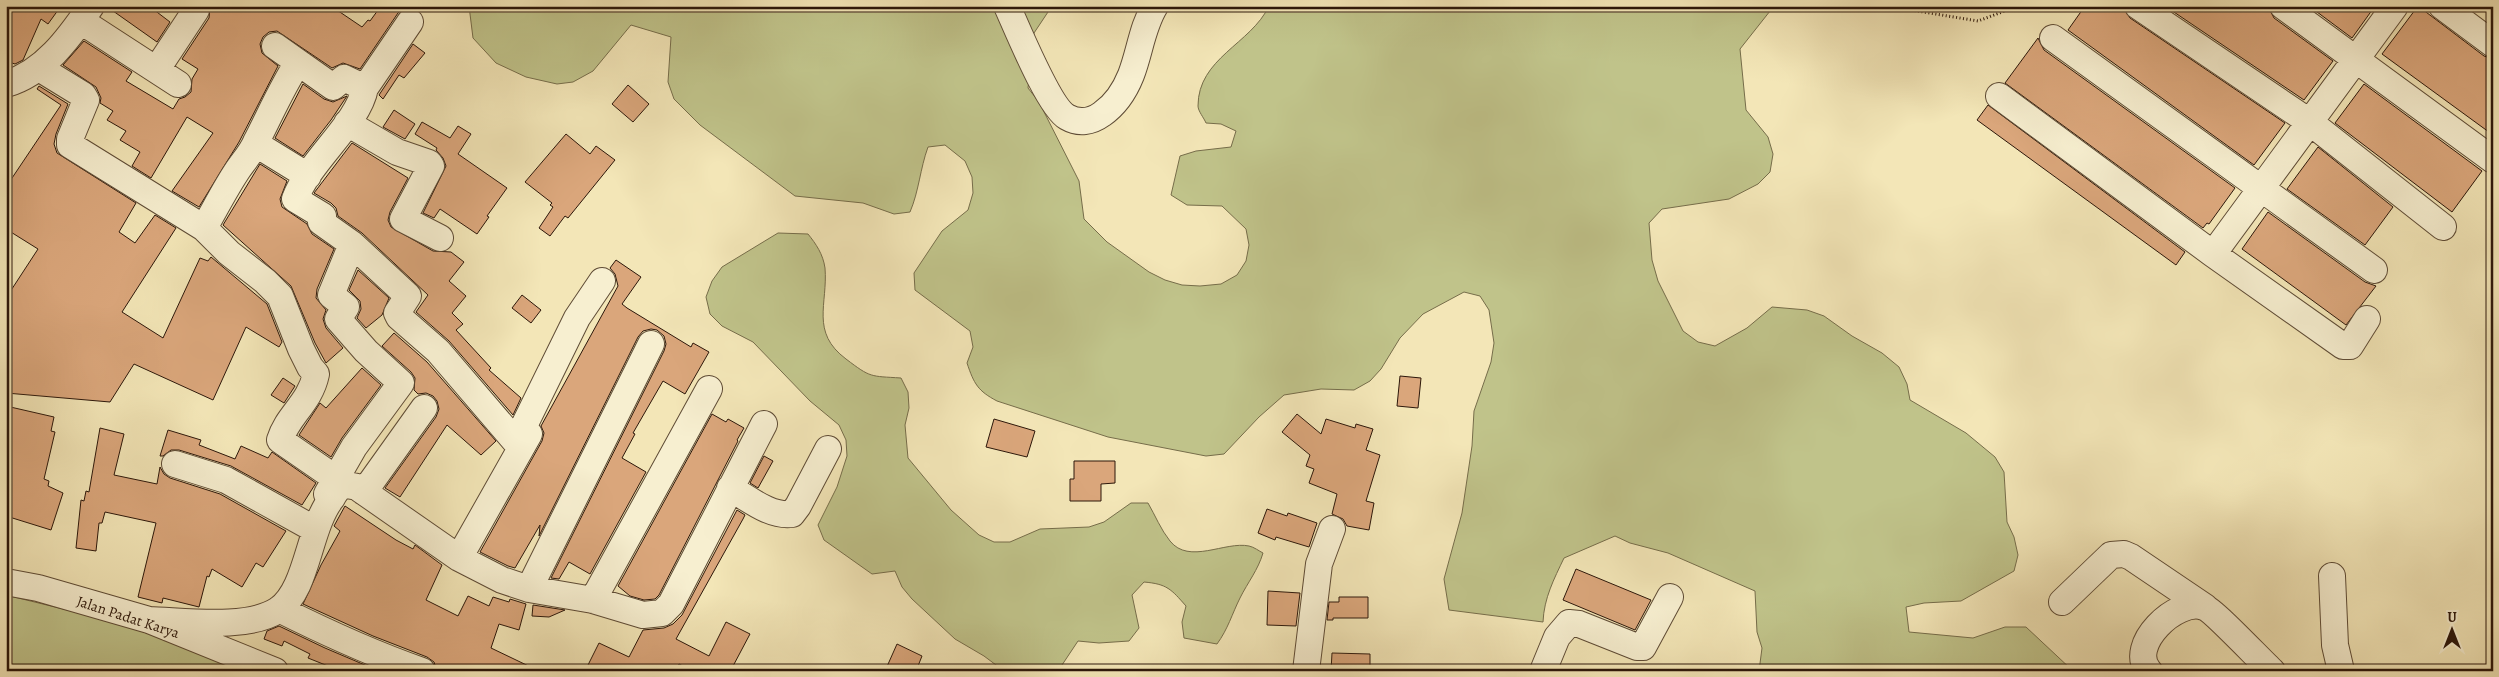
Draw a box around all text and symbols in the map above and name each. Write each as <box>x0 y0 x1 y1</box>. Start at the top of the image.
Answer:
street label: Jalan Padat Karya <box>74 591 182 643</box>
north arrow <box>2426 604 2476 654</box>
text: U <box>2447 608 2457 627</box>

